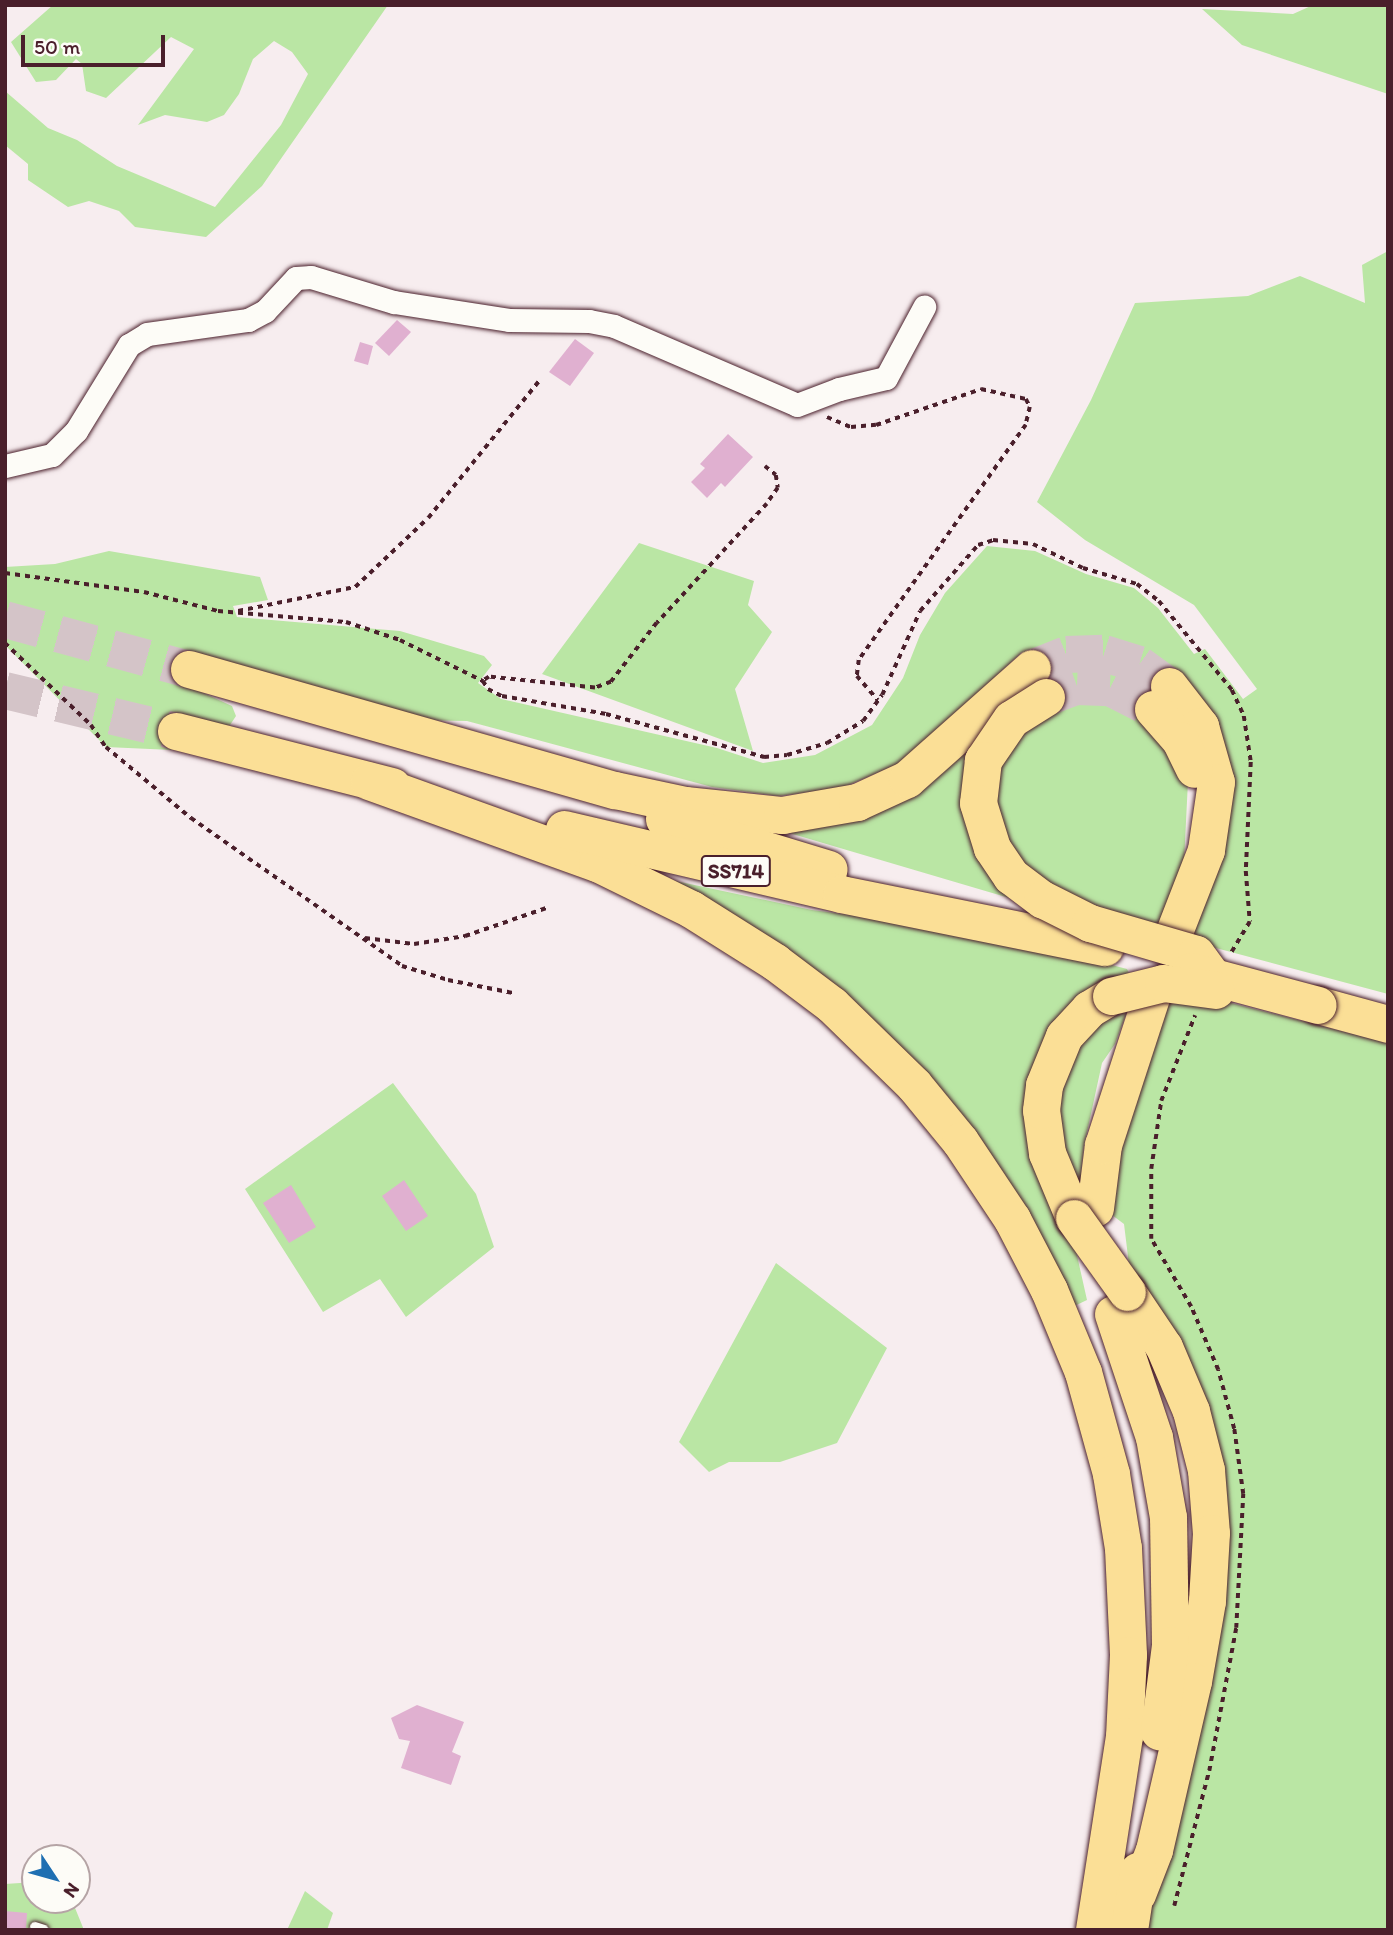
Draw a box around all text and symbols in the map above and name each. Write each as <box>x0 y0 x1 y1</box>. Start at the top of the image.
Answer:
scale bar <box>24 21 168 65</box>
text: 50 m <box>34 34 80 59</box>
road number: SS714 <box>699 854 773 888</box>
north arrow <box>21 1844 91 1914</box>
text: N <box>59 1879 85 1902</box>

